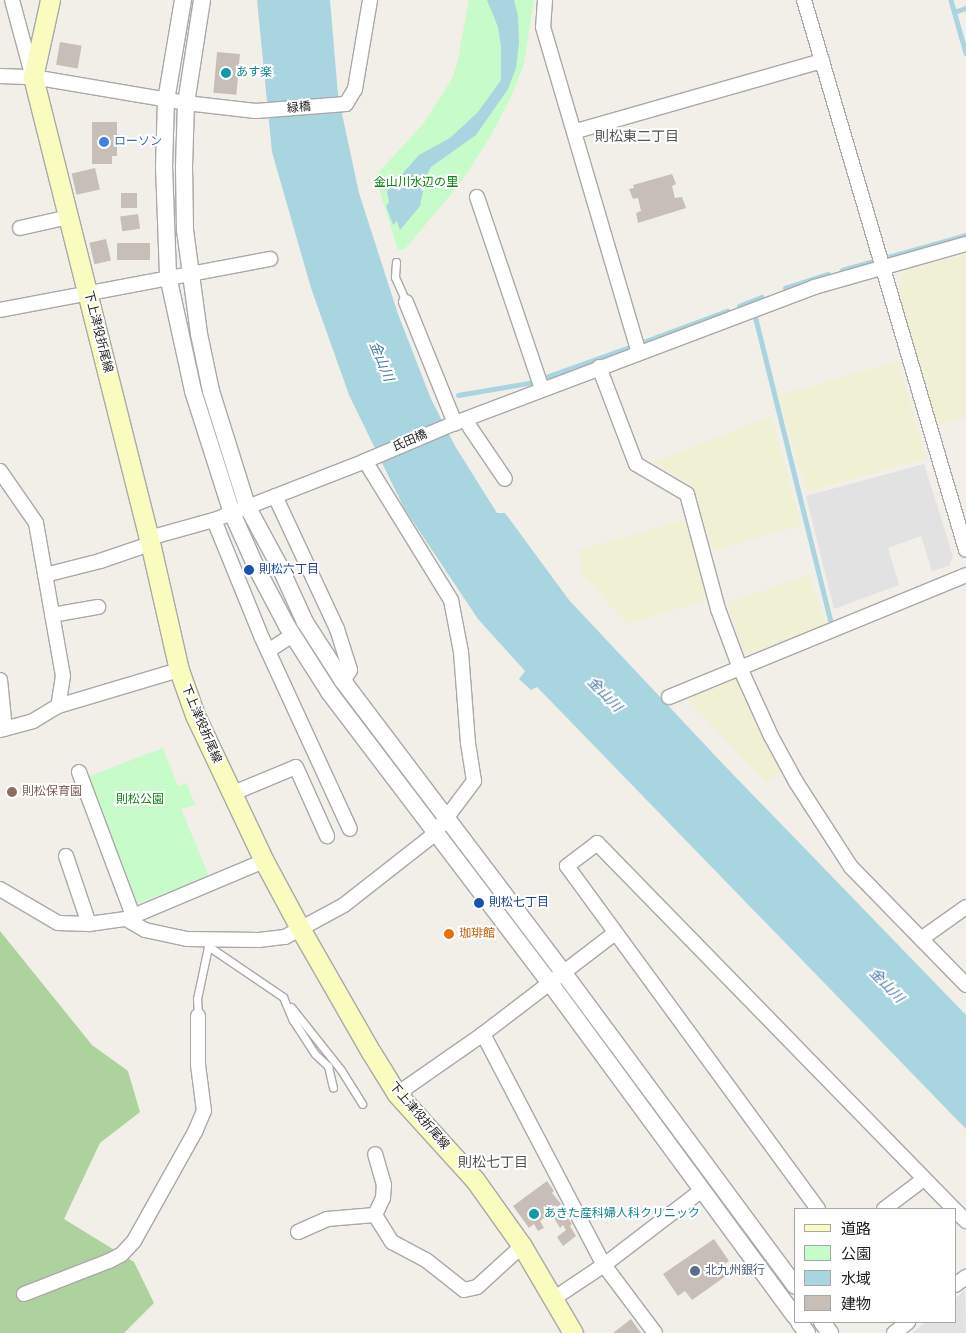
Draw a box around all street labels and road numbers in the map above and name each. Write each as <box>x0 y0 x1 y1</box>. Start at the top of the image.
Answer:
street label: 緑橋 <box>286 100 312 116</box>
street label: 下上津役折尾線 <box>81 290 115 374</box>
street label: 氏田橋 <box>391 427 429 455</box>
street label: 下上津役折尾線 <box>178 683 224 765</box>
street label: 下上津役折尾線 <box>386 1080 452 1152</box>

